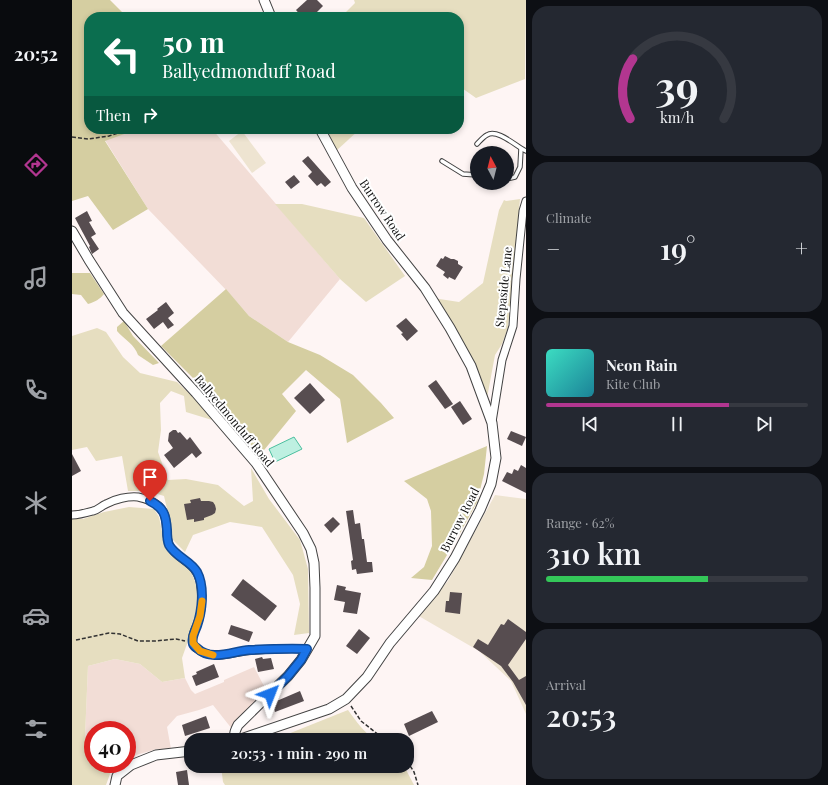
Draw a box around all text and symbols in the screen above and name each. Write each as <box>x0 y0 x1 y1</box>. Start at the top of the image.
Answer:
text: 50 m <box>162 23 225 60</box>
icon: left <box>96 28 148 80</box>
text: 20:52 <box>14 42 58 66</box>
text: 39 <box>655 57 699 112</box>
text: Ballyedmonduff Road <box>162 59 336 83</box>
icon: right <box>139 104 161 126</box>
text: Then <box>96 105 131 125</box>
text: km/h <box>660 107 695 126</box>
north arrow <box>470 146 514 190</box>
map controls <box>470 146 514 190</box>
icon: directions <box>22 151 50 179</box>
street label: Burrow Road <box>356 176 409 243</box>
text: Climate <box>546 209 592 226</box>
text: 19° <box>660 228 696 268</box>
text: − <box>546 233 560 263</box>
text: + <box>795 233 808 263</box>
street label: Stepaside Lane <box>491 246 515 328</box>
icon: music <box>22 264 50 292</box>
text: Neon Rain <box>606 355 677 375</box>
street label: Ballyedmonduff Road <box>191 371 278 470</box>
text: Kite Club <box>606 375 660 392</box>
icon: phone <box>22 376 50 404</box>
icon: previous <box>579 413 601 435</box>
icon: pause <box>666 413 688 435</box>
icon: next <box>753 413 775 435</box>
pin <box>133 460 167 501</box>
icon: arrive <box>139 466 161 488</box>
street label: Burrow Road <box>436 484 482 555</box>
icon: climate <box>22 489 50 517</box>
text: Range · 62% <box>546 514 614 531</box>
text: 310 km <box>546 533 641 573</box>
icon: car <box>22 602 50 630</box>
position arrow <box>249 673 291 715</box>
text: Arrival <box>546 676 586 693</box>
text: 20:53 <box>546 695 616 735</box>
icon: filters <box>22 715 50 743</box>
speed limit sign: 40 <box>84 721 136 773</box>
text: 20:53 · 1 min · 290 m <box>231 743 367 763</box>

